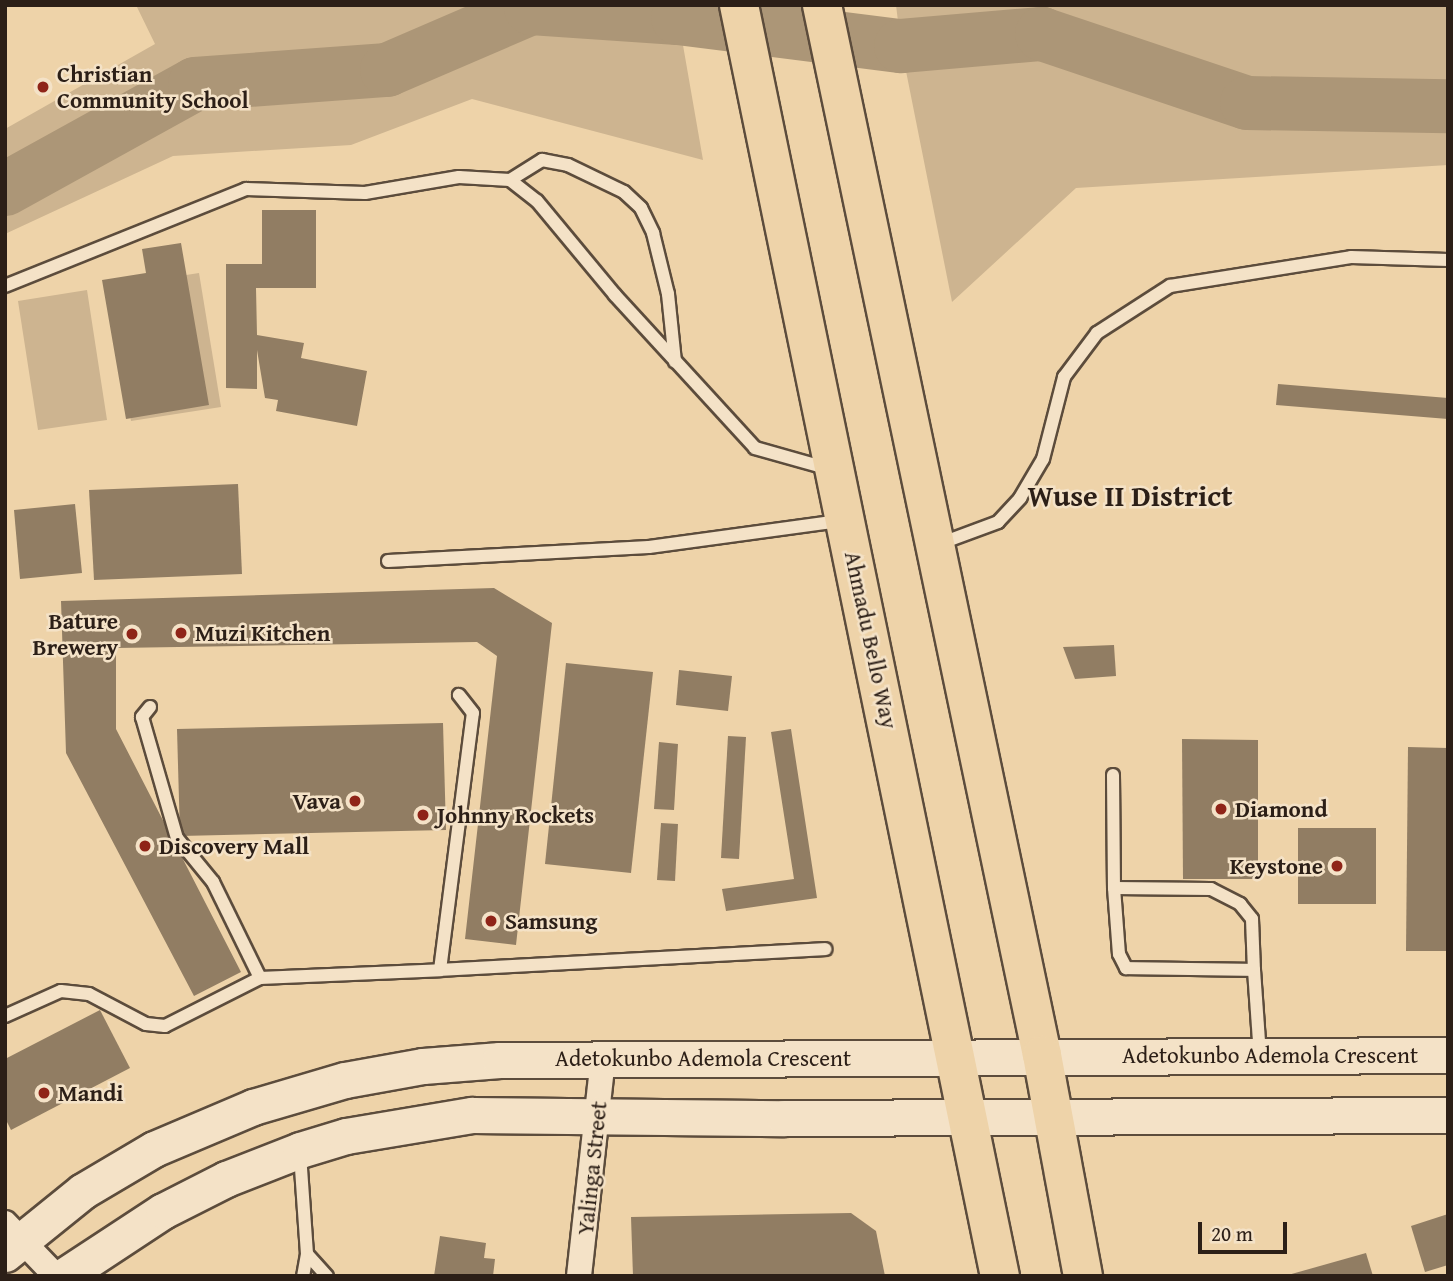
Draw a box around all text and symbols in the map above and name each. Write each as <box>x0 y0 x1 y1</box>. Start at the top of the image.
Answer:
place label: Christian Community School <box>57 60 249 114</box>
marker: Christian Community School <box>35 79 51 95</box>
district label: Wuse II District <box>1027 477 1233 513</box>
street label: Ahmadu Bello Way <box>839 549 903 731</box>
place label: Bature Brewery <box>32 607 118 661</box>
place label: Muzi Kitchen <box>195 619 330 647</box>
marker: Muzi Kitchen <box>173 625 189 641</box>
marker: Bature Brewery <box>124 626 140 642</box>
place label: Vava <box>292 787 341 815</box>
marker: Vava <box>347 793 363 809</box>
place label: Diamond <box>1235 795 1328 823</box>
place label: Johnny Rockets <box>437 801 594 829</box>
marker: Diamond <box>1213 801 1229 817</box>
marker: Johnny Rockets <box>415 807 431 823</box>
place label: Discovery Mall <box>159 832 309 860</box>
marker: Discovery Mall <box>137 838 153 854</box>
place label: Keystone <box>1230 852 1323 880</box>
marker: Keystone <box>1329 858 1345 874</box>
place label: Samsung <box>505 907 597 935</box>
marker: Samsung <box>483 913 499 929</box>
street label: Adetokunbo Ademola Crescent <box>1122 1041 1418 1069</box>
street label: Adetokunbo Ademola Crescent <box>555 1044 851 1072</box>
place label: Mandi <box>58 1079 123 1107</box>
marker: Mandi <box>36 1085 52 1101</box>
street label: Yalinga Street <box>571 1100 613 1236</box>
scale bar <box>1201 1208 1290 1252</box>
text: 20 m <box>1211 1218 1253 1249</box>

